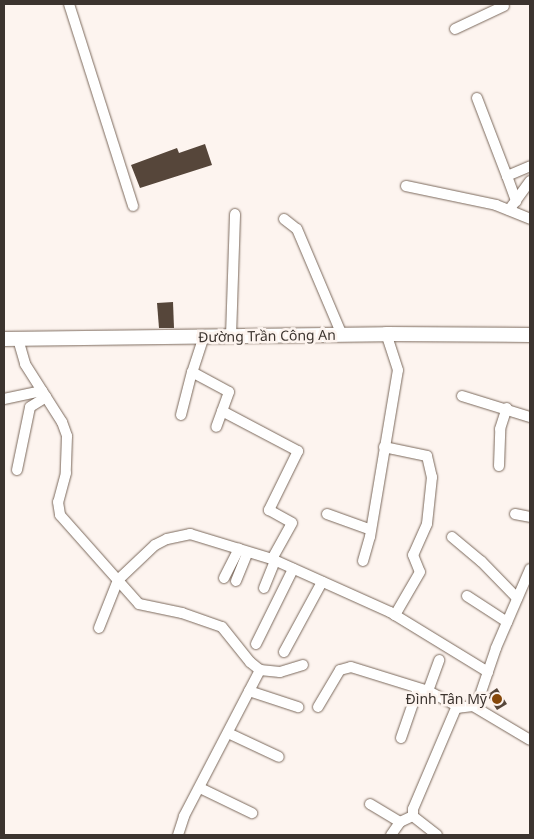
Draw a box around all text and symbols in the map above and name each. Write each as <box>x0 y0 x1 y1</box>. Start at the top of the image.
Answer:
street label: Đường Trần Công An <box>198 326 336 346</box>
place label: Đình Tân Mỹ <box>406 691 487 707</box>
marker: Đình Tân Mỹ <box>491 693 503 705</box>

